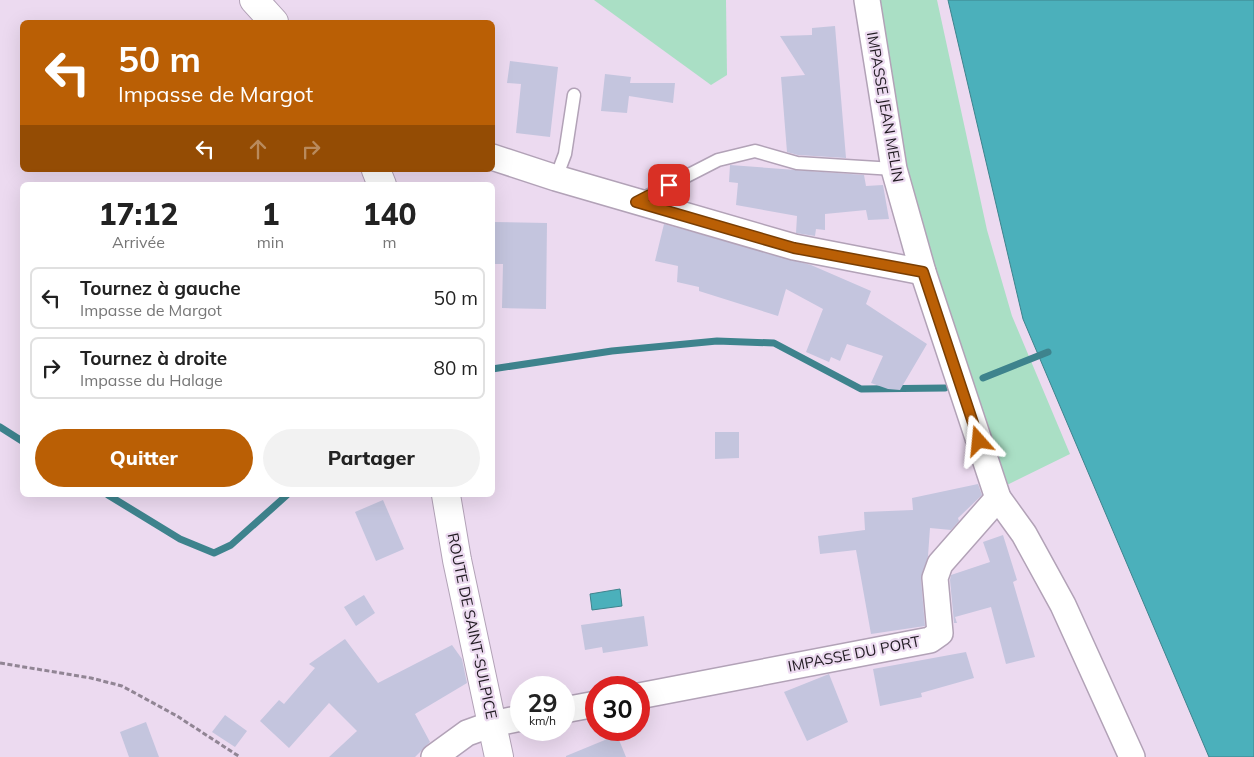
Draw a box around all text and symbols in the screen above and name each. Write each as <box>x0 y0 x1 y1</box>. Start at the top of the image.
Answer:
street label: IMPASSE JEAN MELIN <box>863 30 908 184</box>
text: 50 m <box>118 37 201 81</box>
icon: left <box>35 40 100 105</box>
text: Impasse de Margot <box>118 80 313 108</box>
icon: left <box>191 135 219 163</box>
icon: ahead <box>244 135 272 163</box>
icon: right <box>297 135 325 163</box>
pin <box>648 164 690 206</box>
icon: arrive <box>655 171 683 199</box>
text: 17:12 <box>98 195 178 233</box>
text: 1 <box>261 195 279 233</box>
text: 140 <box>363 195 417 233</box>
text: Arrivée <box>112 232 165 252</box>
text: min <box>257 232 284 252</box>
text: m <box>382 232 397 252</box>
text: Tournez à gauche <box>80 276 241 300</box>
icon: left <box>37 284 65 312</box>
text: 50 m <box>434 286 478 310</box>
text: Impasse de Margot <box>80 300 222 320</box>
text: Tournez à droite <box>80 346 227 370</box>
icon: right <box>37 354 65 382</box>
text: 80 m <box>434 356 478 380</box>
text: Impasse du Halage <box>80 370 223 390</box>
position arrow <box>952 414 1004 466</box>
button: Quitter <box>35 429 253 487</box>
button: Partager <box>263 429 480 487</box>
street label: ROUTE DE SAINT-SULPICE <box>443 531 502 721</box>
street label: IMPASSE DU PORT <box>786 631 922 676</box>
speed limit sign: 30 <box>585 676 650 741</box>
text: 29 <box>527 687 558 718</box>
text: km/h <box>529 713 556 728</box>

